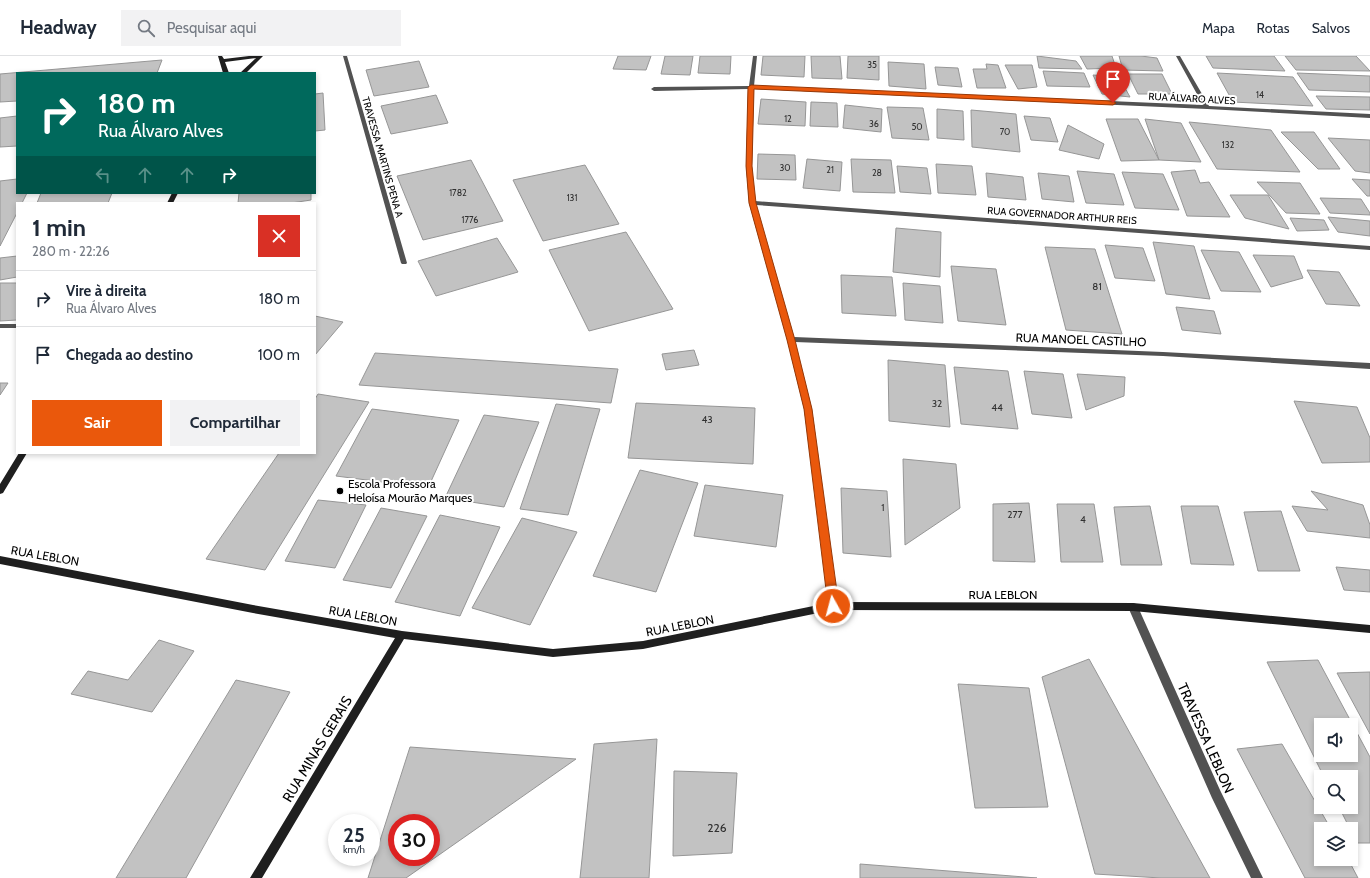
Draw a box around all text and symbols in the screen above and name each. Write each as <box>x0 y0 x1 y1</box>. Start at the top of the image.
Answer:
search box <box>121 10 401 46</box>
text: Headway <box>20 16 97 39</box>
icon: search <box>135 17 157 39</box>
text: Pesquisar aqui <box>167 19 256 37</box>
text: Mapa <box>1202 19 1235 37</box>
text: Rotas <box>1257 19 1290 37</box>
text: Salvos <box>1312 19 1350 37</box>
house number: 35 <box>867 59 877 70</box>
pin <box>1096 62 1130 103</box>
icon: arrive <box>1102 68 1124 90</box>
text: 180 m <box>98 86 176 120</box>
icon: right <box>32 88 84 140</box>
house number: 14 <box>1256 89 1264 100</box>
street label: RUA ÁLVARO ALVES <box>1148 90 1236 107</box>
street label: TRAVESSA MARTINS PENA A <box>359 95 406 220</box>
house number: 12 <box>784 113 792 124</box>
house number: 36 <box>869 118 879 129</box>
text: Rua Álvaro Alves <box>98 120 223 142</box>
house number: 50 <box>911 121 923 132</box>
house number: 70 <box>1000 126 1010 137</box>
house number: 132 <box>1222 139 1235 150</box>
house number: 30 <box>779 162 791 173</box>
icon: left <box>92 164 114 186</box>
icon: ahead <box>134 164 156 186</box>
icon: ahead <box>176 164 198 186</box>
icon: right <box>218 164 240 186</box>
house number: 21 <box>826 164 834 175</box>
house number: 28 <box>872 167 882 178</box>
house number: 1782 <box>449 187 467 198</box>
house number: 131 <box>567 192 577 203</box>
street label: RUA GOVERNADOR ARTHUR REIS <box>987 204 1137 227</box>
text: 1 min <box>32 213 86 242</box>
house number: 1776 <box>462 214 478 225</box>
button: close <box>258 215 300 257</box>
text: 280 m · 22:26 <box>32 243 110 259</box>
house number: 81 <box>1092 280 1102 293</box>
text: Vire à direita <box>66 282 147 300</box>
icon: right <box>32 288 54 310</box>
text: 180 m <box>259 290 300 308</box>
text: Rua Álvaro Alves <box>66 300 156 316</box>
street label: RUA MANOEL CASTILHO <box>1015 330 1147 349</box>
icon: arrive <box>32 344 54 366</box>
text: Chegada ao destino <box>66 346 193 364</box>
text: 100 m <box>258 346 300 364</box>
house number: 32 <box>932 397 942 410</box>
button: Sair <box>32 400 162 446</box>
button: Compartilhar <box>170 400 300 446</box>
house number: 44 <box>991 401 1003 414</box>
house number: 43 <box>701 413 713 426</box>
place label: Escola Professora Heloísa Mourão Marques <box>348 476 472 505</box>
marker: Escola Professora Heloísa Mourão Marques <box>335 486 345 496</box>
house number: 1 <box>881 501 885 514</box>
house number: 277 <box>1007 508 1023 521</box>
house number: 4 <box>1080 513 1086 526</box>
street label: RUA LEBLON <box>10 542 80 569</box>
position arrow <box>812 585 854 627</box>
street label: RUA LEBLON <box>968 587 1038 602</box>
street label: RUA LEBLON <box>328 602 398 629</box>
street label: RUA LEBLON <box>645 612 715 639</box>
street label: TRAVESSA LEBLON <box>1174 680 1238 796</box>
street label: RUA MINAS GERAIS <box>278 693 356 805</box>
map controls <box>1314 718 1358 866</box>
button: sound <box>1314 718 1358 762</box>
button: search <box>1314 770 1358 814</box>
speed limit sign: 30 <box>388 814 440 866</box>
house number: 226 <box>707 820 727 835</box>
button: layers <box>1314 822 1358 866</box>
text: 25 <box>343 823 365 847</box>
text: km/h <box>343 843 365 856</box>

